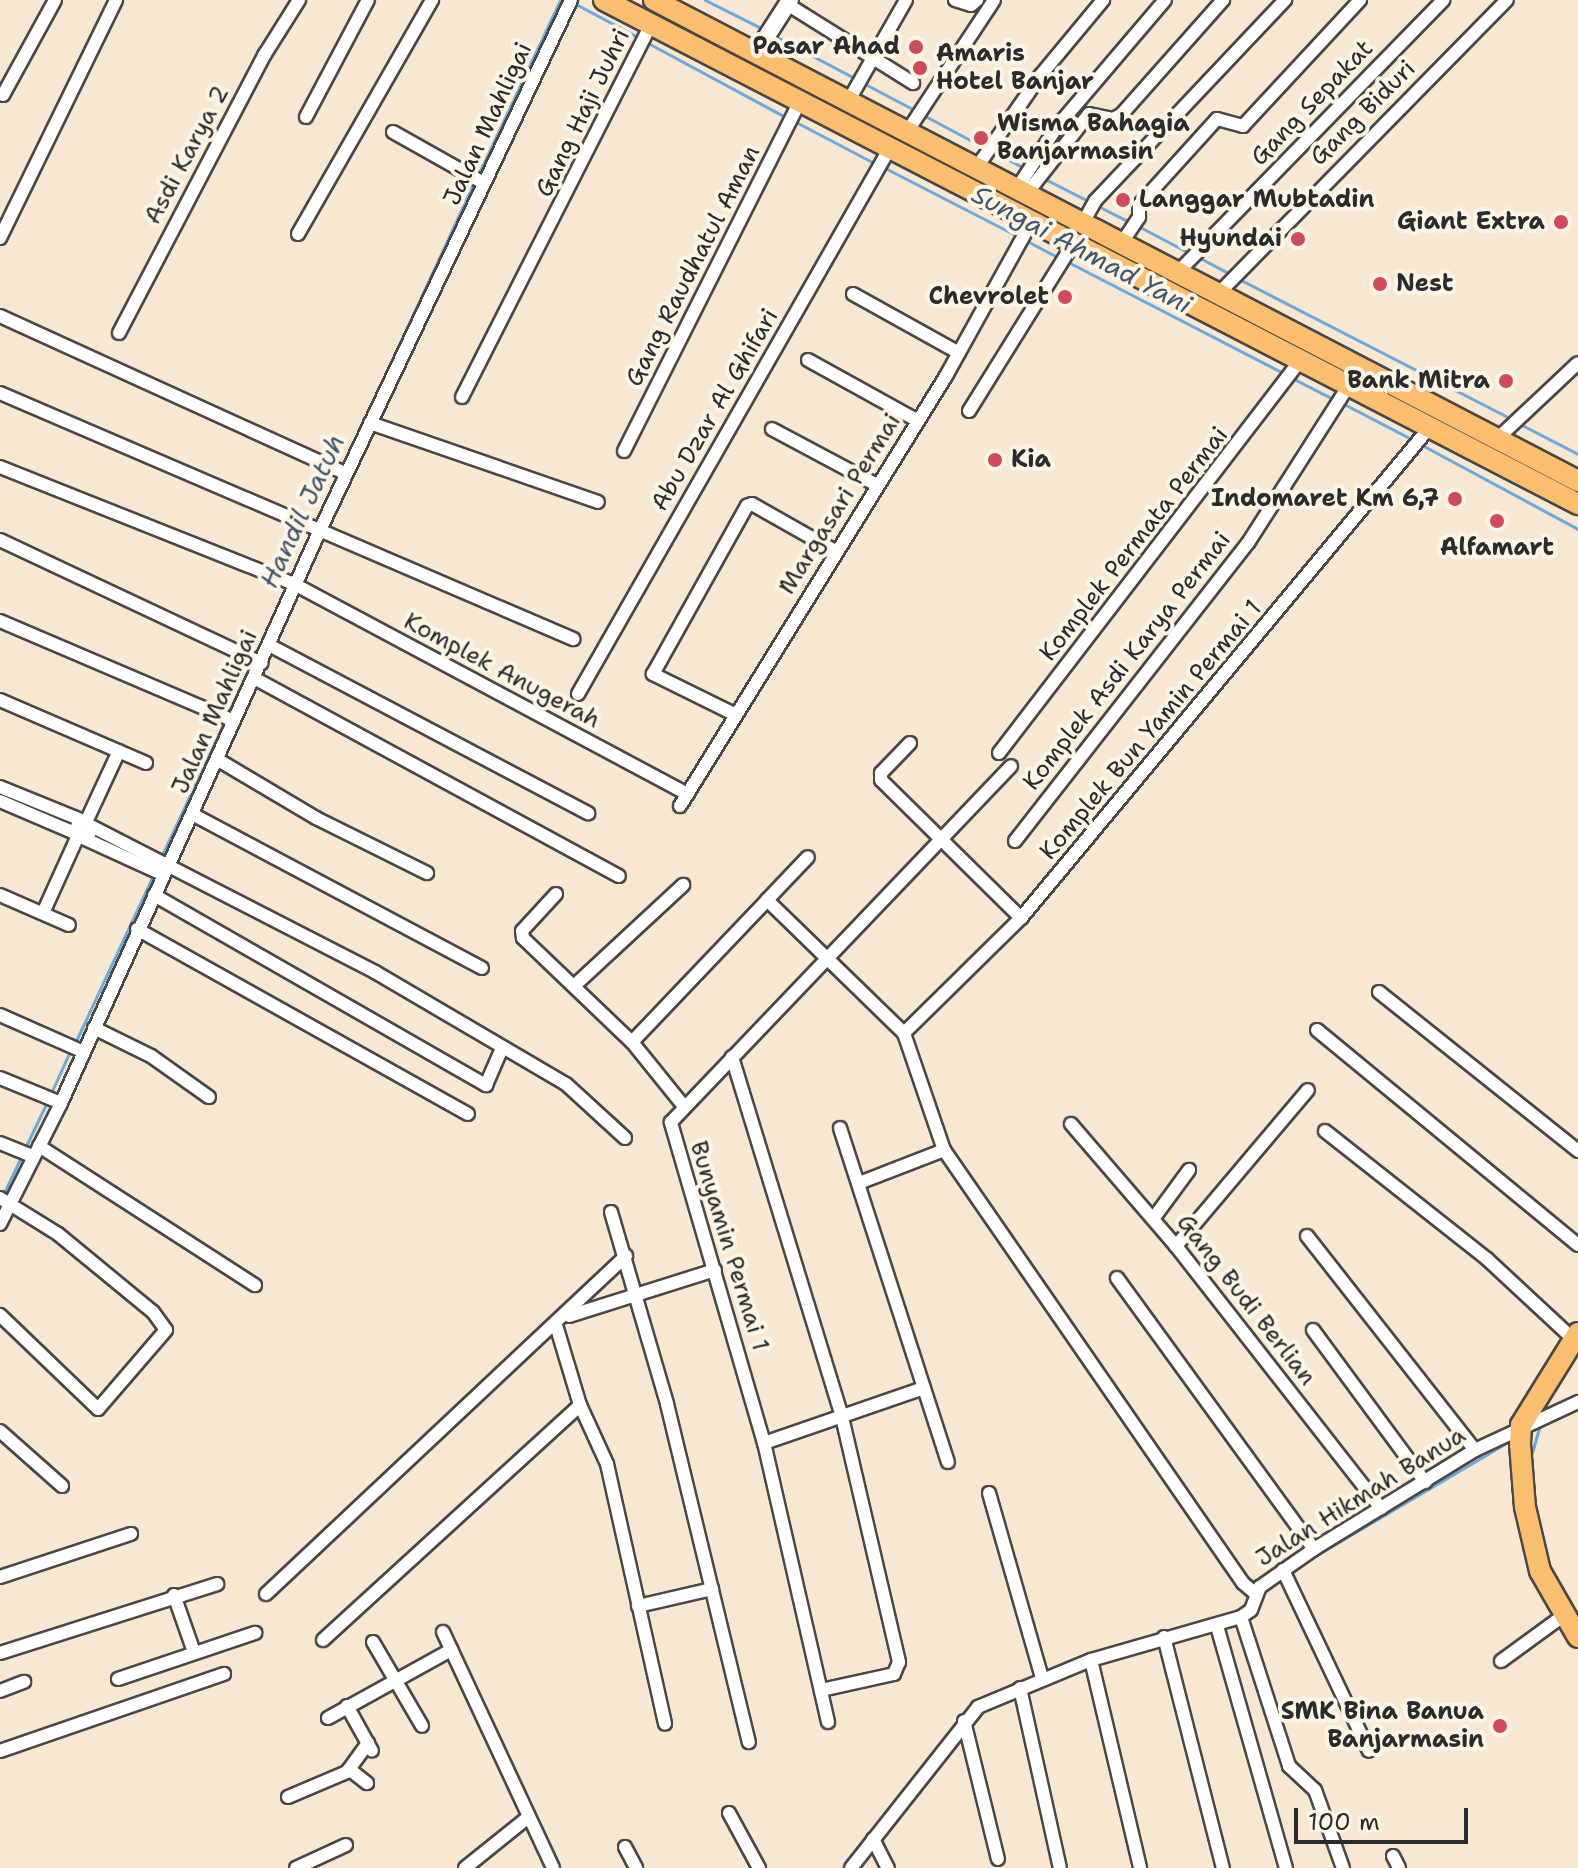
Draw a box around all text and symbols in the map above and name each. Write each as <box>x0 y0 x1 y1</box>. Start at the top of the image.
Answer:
street label: Gang Haji Juhri <box>530 24 636 202</box>
place label: Pasar Ahad <box>753 33 900 61</box>
street label: Gang Sepakat <box>1245 34 1379 172</box>
street label: Jalan Mahligai <box>438 38 538 210</box>
marker: Pasar Ahad <box>907 38 925 56</box>
place label: Amaris Hotel Banjar <box>936 40 1094 96</box>
street label: Gang Biduri <box>1304 54 1422 172</box>
marker: Amaris Hotel Banjar <box>911 59 929 77</box>
street label: Asdi Karya 2 <box>138 81 236 229</box>
place label: Wisma Bahagia Banjarmasin <box>997 110 1190 166</box>
marker: Wisma Bahagia Banjarmasin <box>972 129 990 147</box>
street label: Gang Raudhatul Aman <box>620 141 766 391</box>
water label: Sungai Ahmad Yani <box>967 178 1197 320</box>
place label: Langgar Mubtadin <box>1139 186 1374 214</box>
marker: Langgar Mubtadin <box>1114 191 1132 209</box>
place label: Giant Extra <box>1397 208 1545 236</box>
marker: Giant Extra <box>1552 213 1570 231</box>
place label: Hyundai <box>1179 225 1282 253</box>
marker: Hyundai <box>1289 230 1307 248</box>
place label: Nest <box>1396 270 1453 298</box>
marker: Nest <box>1371 275 1389 293</box>
place label: Chevrolet <box>929 283 1049 311</box>
marker: Chevrolet <box>1056 288 1074 306</box>
street label: Abu Dzar Al Ghifari <box>645 304 785 516</box>
place label: Bank Mitra <box>1347 367 1490 395</box>
marker: Bank Mitra <box>1497 372 1515 390</box>
street label: Margasari Permai <box>773 408 907 600</box>
street label: Komplek Permata Permai <box>1034 421 1234 667</box>
water label: Handil Jatuh <box>253 429 351 593</box>
place label: Kia <box>1011 446 1051 474</box>
marker: Kia <box>986 451 1004 469</box>
place label: Indomaret Km 6,7 <box>1211 485 1439 513</box>
marker: Indomaret Km 6,7 <box>1446 490 1464 508</box>
marker: Alfamart <box>1488 512 1506 530</box>
street label: Komplek Asdi Karya Permai <box>1017 526 1237 796</box>
place label: Alfamart <box>1440 534 1554 562</box>
street label: Komplek Bun Yamin Permai 1 <box>1034 594 1268 866</box>
street label: Komplek Anugerah <box>399 607 605 735</box>
street label: Jalan Mahligai <box>166 626 264 798</box>
street label: Bunyamin Permai 1 <box>683 1138 775 1354</box>
street label: Gang Budi Berlian <box>1170 1209 1322 1391</box>
street label: Jalan Hikmah Banua <box>1251 1421 1471 1573</box>
place label: SMK Bina Banua Banjarmasin <box>1281 1698 1484 1754</box>
marker: SMK Bina Banua Banjarmasin <box>1491 1717 1509 1735</box>
scale bar <box>1298 1792 1472 1842</box>
text: 100 m <box>1308 1806 1380 1838</box>

